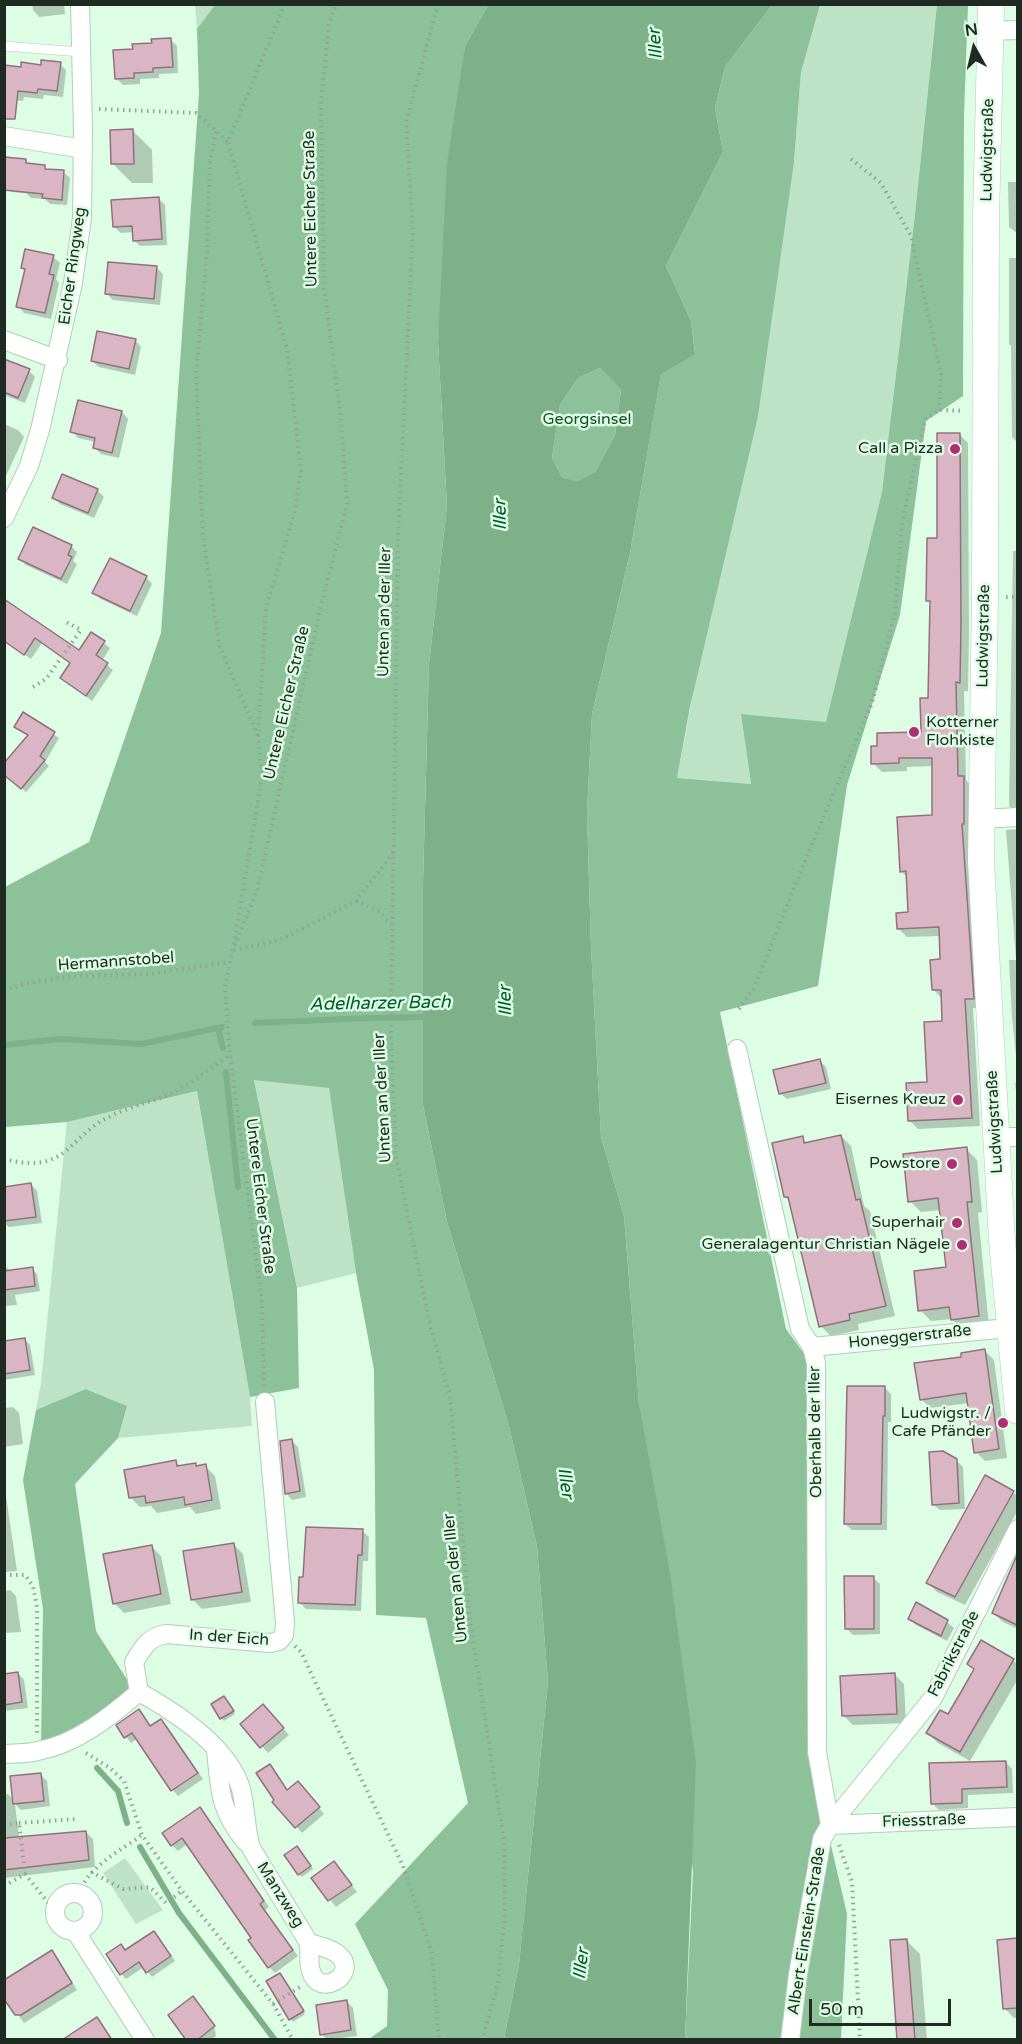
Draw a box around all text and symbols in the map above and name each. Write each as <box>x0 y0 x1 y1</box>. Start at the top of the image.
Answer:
north arrow <box>944 18 1004 78</box>
text: N <box>964 19 979 41</box>
water label: Iller <box>644 28 668 60</box>
street label: Ludwigstraße <box>977 98 999 202</box>
street label: Untere Eicher Straße <box>300 130 322 288</box>
street label: Eicher Ringweg <box>55 206 91 326</box>
park label: Georgsinsel <box>542 410 632 430</box>
place label: Call a Pizza <box>858 439 943 459</box>
marker: Call a Pizza <box>948 442 962 456</box>
water label: Iller <box>490 499 512 531</box>
street label: Unten an der Iller <box>374 547 396 677</box>
street label: Ludwigstraße <box>973 584 995 688</box>
street label: Untere Eicher Straße <box>260 624 314 782</box>
place label: Kotterner Flohkiste <box>926 713 999 751</box>
marker: Kotterner Flohkiste <box>907 725 921 739</box>
street label: Hermannstobel <box>57 948 175 976</box>
water label: Iller <box>495 985 517 1017</box>
water label: Adelharzer Bach <box>309 992 451 1016</box>
street label: Unten an der Iller <box>370 1032 396 1164</box>
street label: Ludwigstraße <box>983 1070 1007 1174</box>
place label: Eisernes Kreuz <box>835 1090 946 1110</box>
marker: Eisernes Kreuz <box>951 1093 965 1107</box>
street label: Untere Eicher Straße <box>241 1117 279 1275</box>
place label: Powstore <box>869 1154 940 1174</box>
marker: Powstore <box>945 1157 959 1171</box>
place label: Superhair <box>871 1213 945 1233</box>
marker: Superhair <box>950 1216 964 1230</box>
place label: Generalagentur Christian Nägele <box>701 1235 950 1255</box>
marker: Generalagentur Christian Nägele <box>955 1238 969 1252</box>
street label: Honeggerstraße <box>848 1321 972 1353</box>
street label: Oberhalb der Iller <box>805 1366 827 1498</box>
place label: Ludwigstr. / Cafe Pfänder <box>892 1404 991 1442</box>
marker: Ludwigstr. / Cafe Pfänder <box>996 1416 1010 1430</box>
water label: Iller <box>552 1466 578 1500</box>
street label: Unten an der Iller <box>440 1512 472 1644</box>
street label: Fabrikstraße <box>924 1608 984 1700</box>
street label: In der Eich <box>188 1626 270 1650</box>
street label: Friesstraße <box>882 1810 966 1832</box>
street label: Albert-Einstein-Straße <box>784 1846 830 2016</box>
street label: Manzweg <box>252 1859 308 1931</box>
water label: Iller <box>569 1947 595 1981</box>
scale bar <box>812 1987 954 2025</box>
text: 50 m <box>820 1998 864 2020</box>

